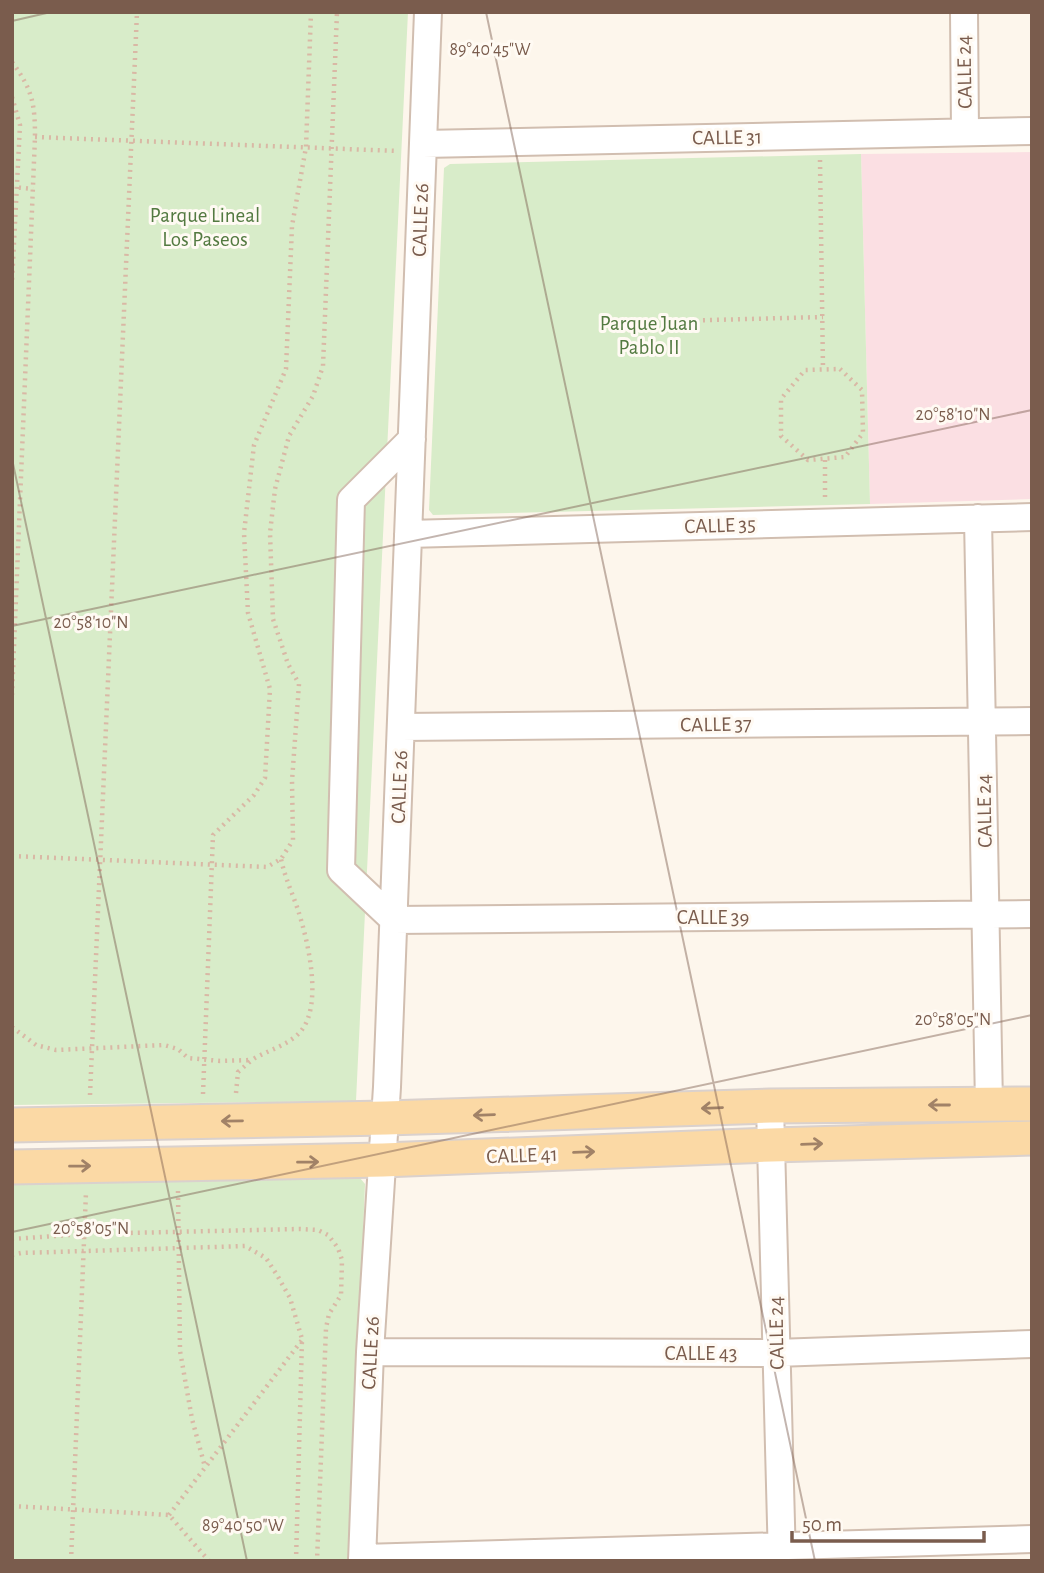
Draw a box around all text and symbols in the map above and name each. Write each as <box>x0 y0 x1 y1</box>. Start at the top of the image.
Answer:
street label: CALLE 24 <box>953 35 976 109</box>
text: 89°40'45"W <box>450 41 530 59</box>
street label: CALLE 31 <box>692 126 762 149</box>
street label: CALLE 26 <box>409 183 432 257</box>
park label: Parque Lineal Los Paseos <box>150 205 260 250</box>
park label: Parque Juan Pablo II <box>600 313 698 358</box>
text: 20°58'10"N <box>915 406 991 424</box>
street label: CALLE 35 <box>684 514 756 537</box>
text: 20°58'10"N <box>53 614 129 632</box>
street label: CALLE 37 <box>680 713 752 736</box>
street label: CALLE 26 <box>388 750 411 824</box>
street label: CALLE 24 <box>973 774 996 848</box>
street label: CALLE 39 <box>677 907 749 928</box>
text: 20°58'05"N <box>915 1011 991 1029</box>
one-way arrow <box>928 1098 951 1112</box>
one-way arrow <box>700 1101 723 1114</box>
one-way arrow <box>473 1108 496 1121</box>
one-way arrow <box>221 1114 244 1128</box>
one-way arrow <box>800 1137 823 1150</box>
street label: CALLE 41 <box>486 1144 558 1167</box>
one-way arrow <box>573 1146 596 1159</box>
one-way arrow <box>296 1155 319 1168</box>
one-way arrow <box>69 1159 92 1173</box>
text: 20°58'05"N <box>53 1220 129 1238</box>
street label: CALLE 24 <box>765 1296 788 1370</box>
street label: CALLE 26 <box>358 1316 383 1390</box>
street label: CALLE 43 <box>665 1343 737 1364</box>
scale bar <box>792 1500 984 1544</box>
text: 50 m <box>802 1514 842 1535</box>
text: 89°40'50"W <box>202 1517 284 1535</box>

